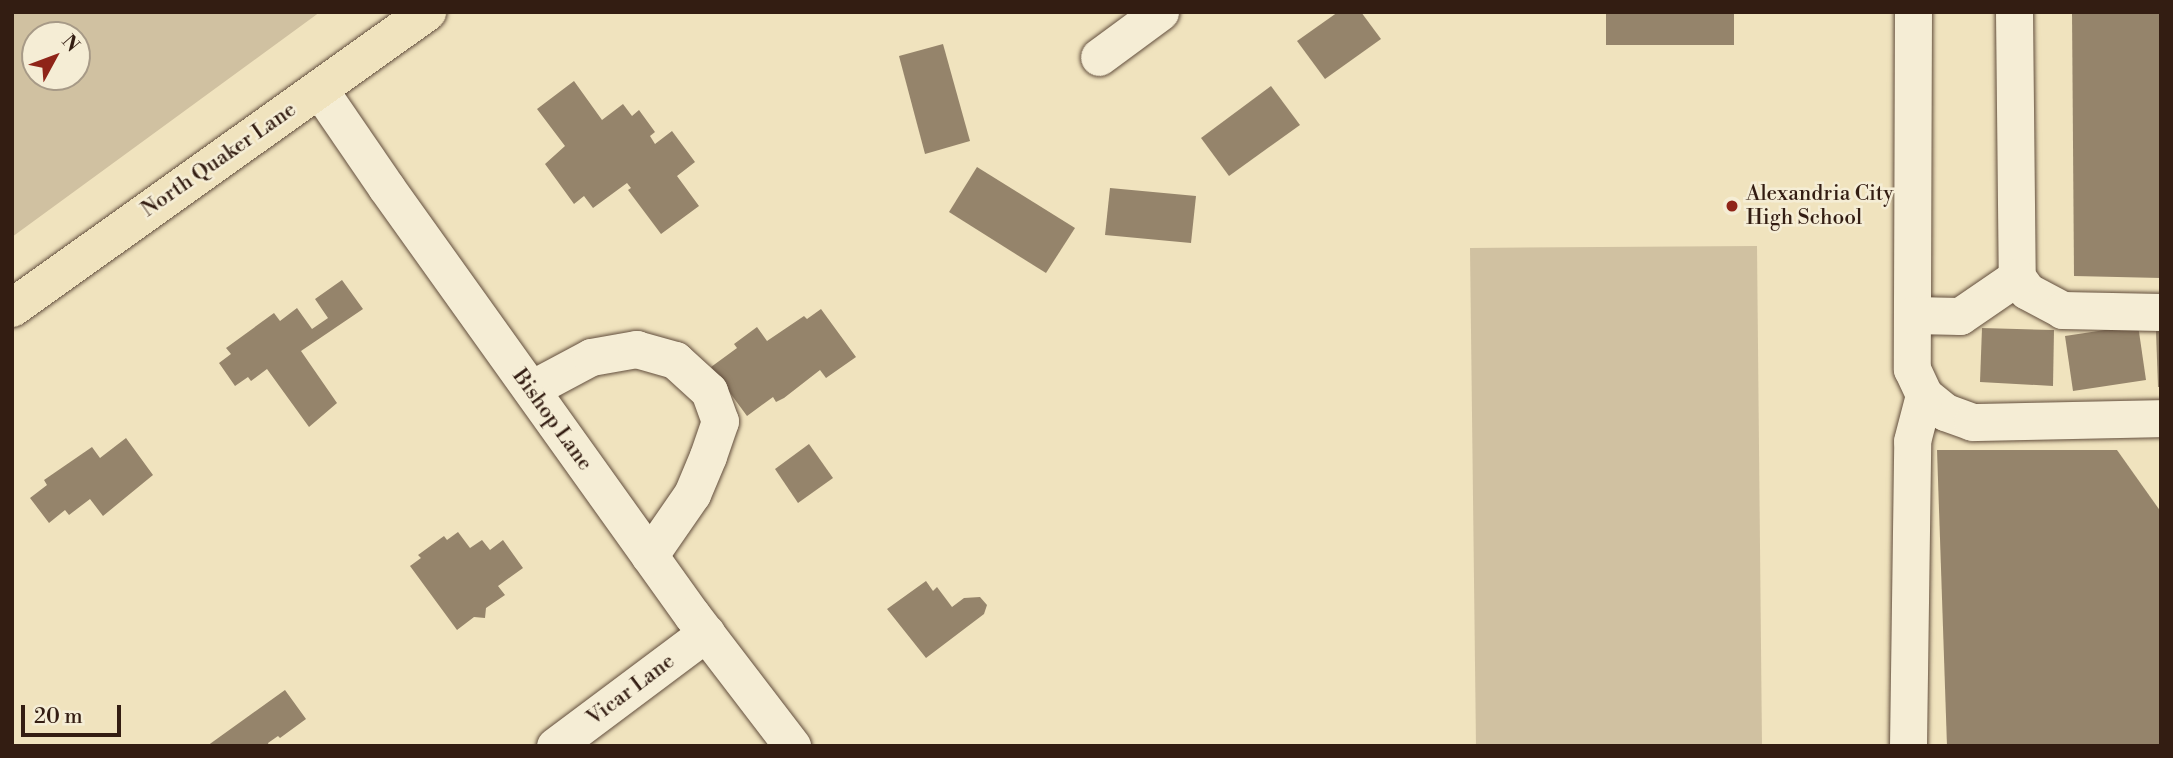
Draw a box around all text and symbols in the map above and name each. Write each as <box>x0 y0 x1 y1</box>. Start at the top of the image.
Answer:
north arrow <box>21 21 91 91</box>
text: N <box>56 30 84 57</box>
street label: North Quaker Lane <box>137 97 301 223</box>
place label: Alexandria City High School <box>1746 181 1893 231</box>
marker: Alexandria City High School <box>1724 198 1740 214</box>
street label: Bishop Lane <box>507 364 597 476</box>
street label: Vicar Lane <box>582 649 680 731</box>
scale bar <box>24 692 124 736</box>
text: 20 m <box>34 704 83 730</box>

